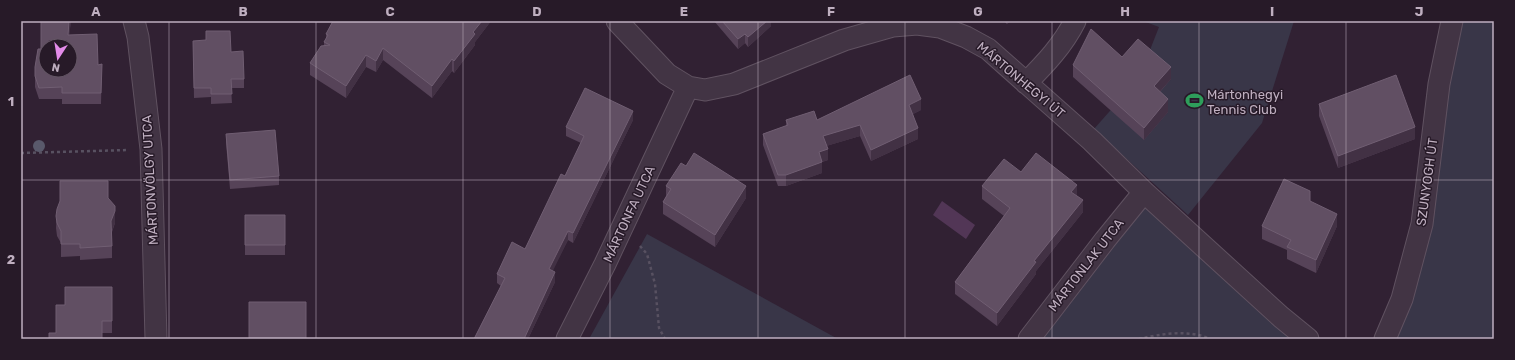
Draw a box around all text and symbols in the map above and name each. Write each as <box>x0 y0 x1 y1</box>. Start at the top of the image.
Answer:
text: A <box>91 4 101 19</box>
text: B <box>238 4 248 19</box>
text: C <box>385 4 395 19</box>
text: D <box>532 4 542 19</box>
text: E <box>680 4 688 19</box>
text: F <box>827 4 835 19</box>
text: G <box>973 4 983 19</box>
text: H <box>1120 4 1130 19</box>
text: I <box>1270 4 1274 19</box>
text: J <box>1415 4 1423 19</box>
north arrow <box>38 38 78 78</box>
street label: MÁRTONHEGYI ÚT <box>974 39 1068 121</box>
text: N <box>51 60 61 74</box>
place label: Mártonhegyi Tennis Club <box>1207 87 1283 117</box>
sports icon: Mártonhegyi Tennis Club <box>1184 91 1204 111</box>
text: 1 <box>8 94 14 109</box>
street label: MÁRTONVÖLGY UTCA <box>139 114 161 245</box>
street label: SZUNYOGH ÚT <box>1413 137 1441 227</box>
street label: MÁRTONFA UTCA <box>600 163 658 265</box>
street label: MÁRTONLAK UTCA <box>1045 216 1127 314</box>
text: 2 <box>7 252 15 267</box>

